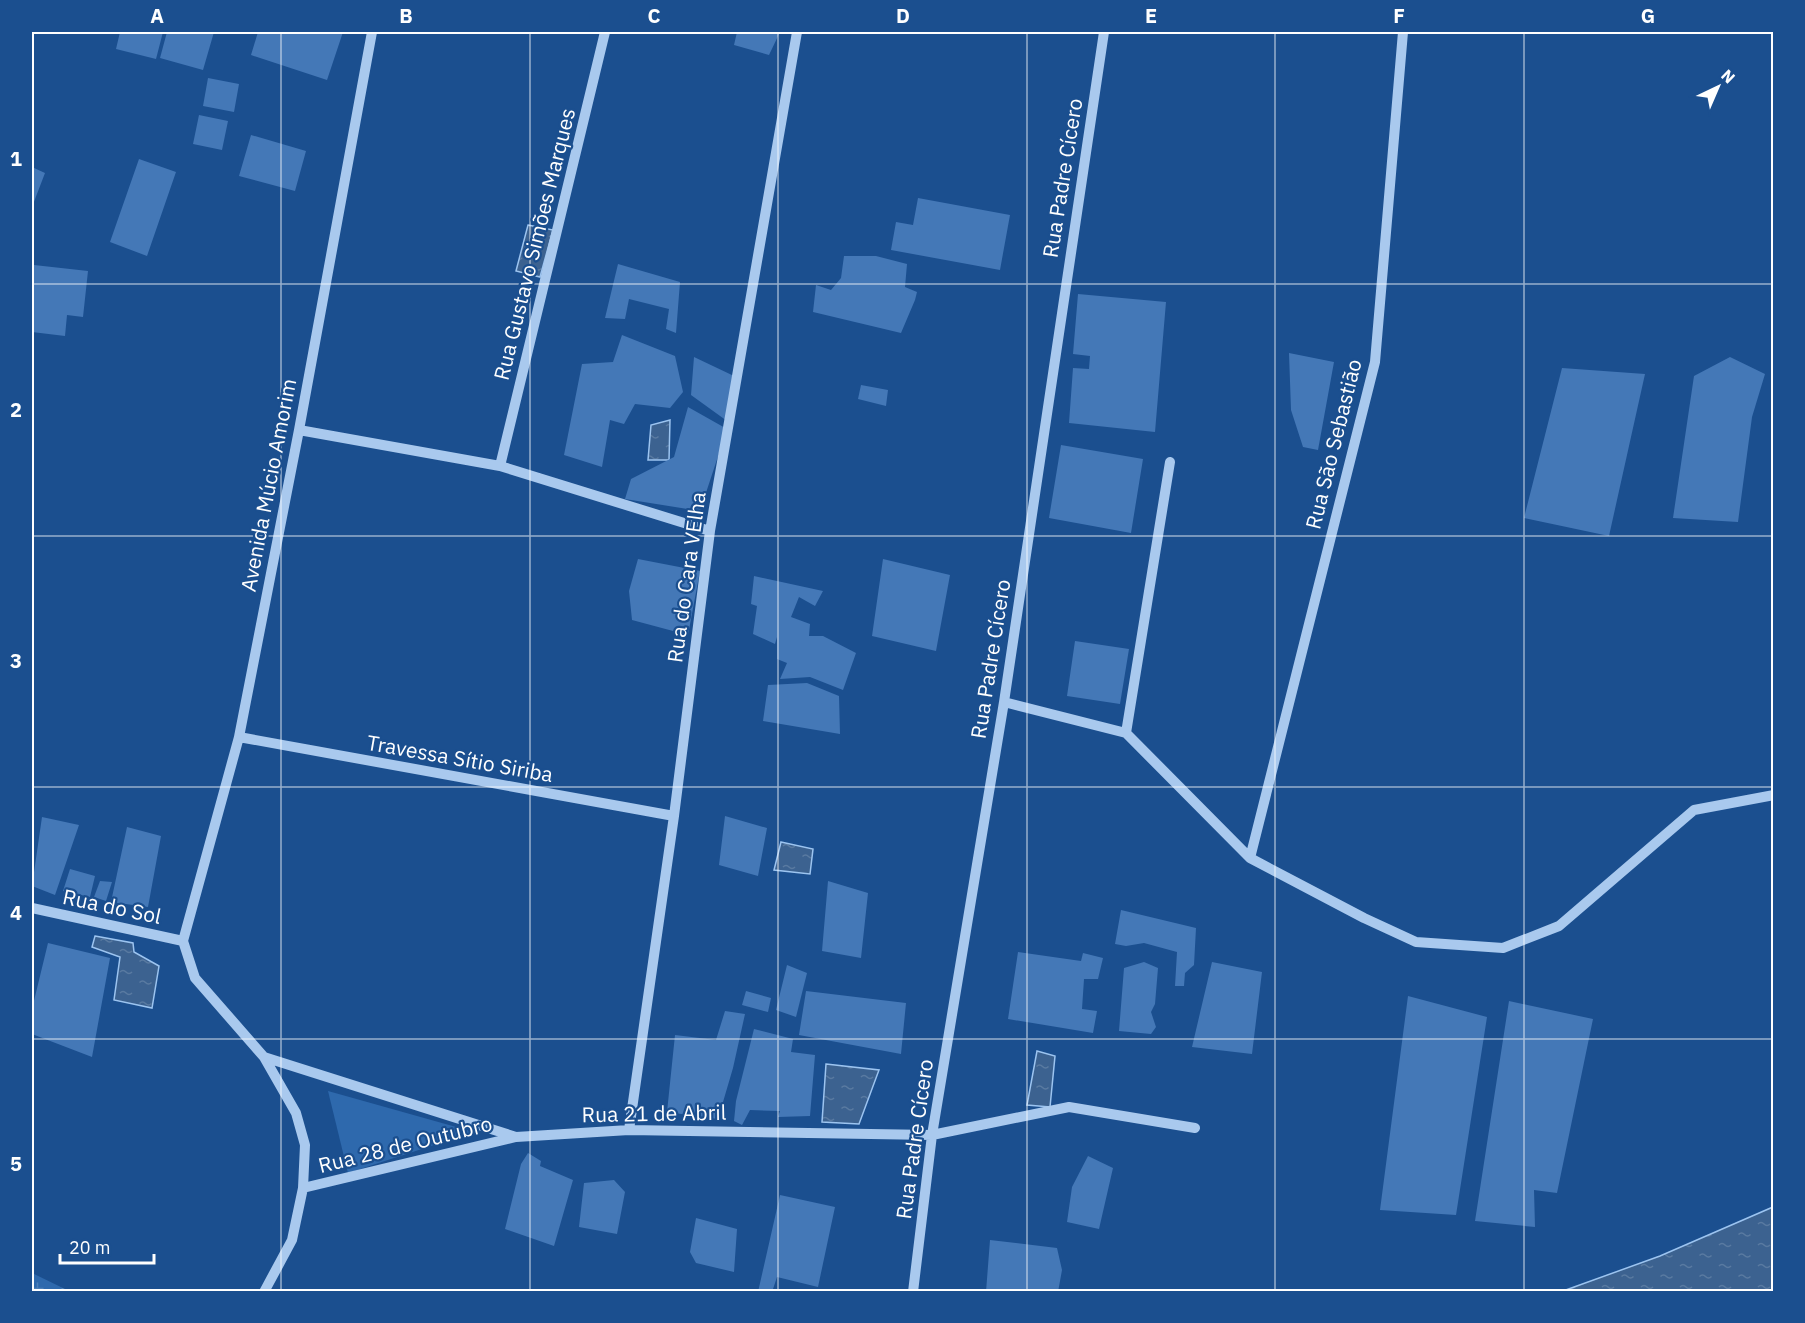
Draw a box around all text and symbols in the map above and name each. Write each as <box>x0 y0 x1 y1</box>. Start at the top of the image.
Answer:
text: A <box>150 2 164 29</box>
text: B <box>399 2 413 29</box>
text: C <box>647 2 661 29</box>
text: D <box>896 2 910 29</box>
text: E <box>1145 2 1157 29</box>
text: F <box>1393 2 1405 29</box>
text: G <box>1641 2 1655 29</box>
north arrow <box>1688 57 1748 117</box>
text: N <box>1717 65 1740 87</box>
street label: Rua Padre Cícero <box>1036 96 1088 260</box>
street label: Rua Gustavo Simões Marques <box>487 105 581 383</box>
text: 1 <box>10 145 22 172</box>
street label: Rua São Sebastião <box>1298 356 1368 532</box>
street label: Avenida Múcio Amorim <box>234 376 302 594</box>
text: 2 <box>10 396 22 423</box>
street label: Rua do Cara VElha <box>660 490 712 664</box>
street label: Rua Padre Cícero <box>964 577 1016 741</box>
text: 3 <box>10 647 22 674</box>
street label: Travessa Sítio Siriba <box>365 728 555 788</box>
street label: Rua do Sol <box>60 882 164 930</box>
text: 4 <box>10 899 22 926</box>
street label: Rua Padre Cícero <box>889 1057 939 1221</box>
street label: Rua 21 de Abril <box>581 1098 727 1128</box>
street label: Rua 28 de Outubro <box>315 1109 495 1179</box>
text: 5 <box>10 1150 22 1177</box>
scale bar <box>60 1227 154 1265</box>
text: 20 m <box>69 1236 111 1259</box>

